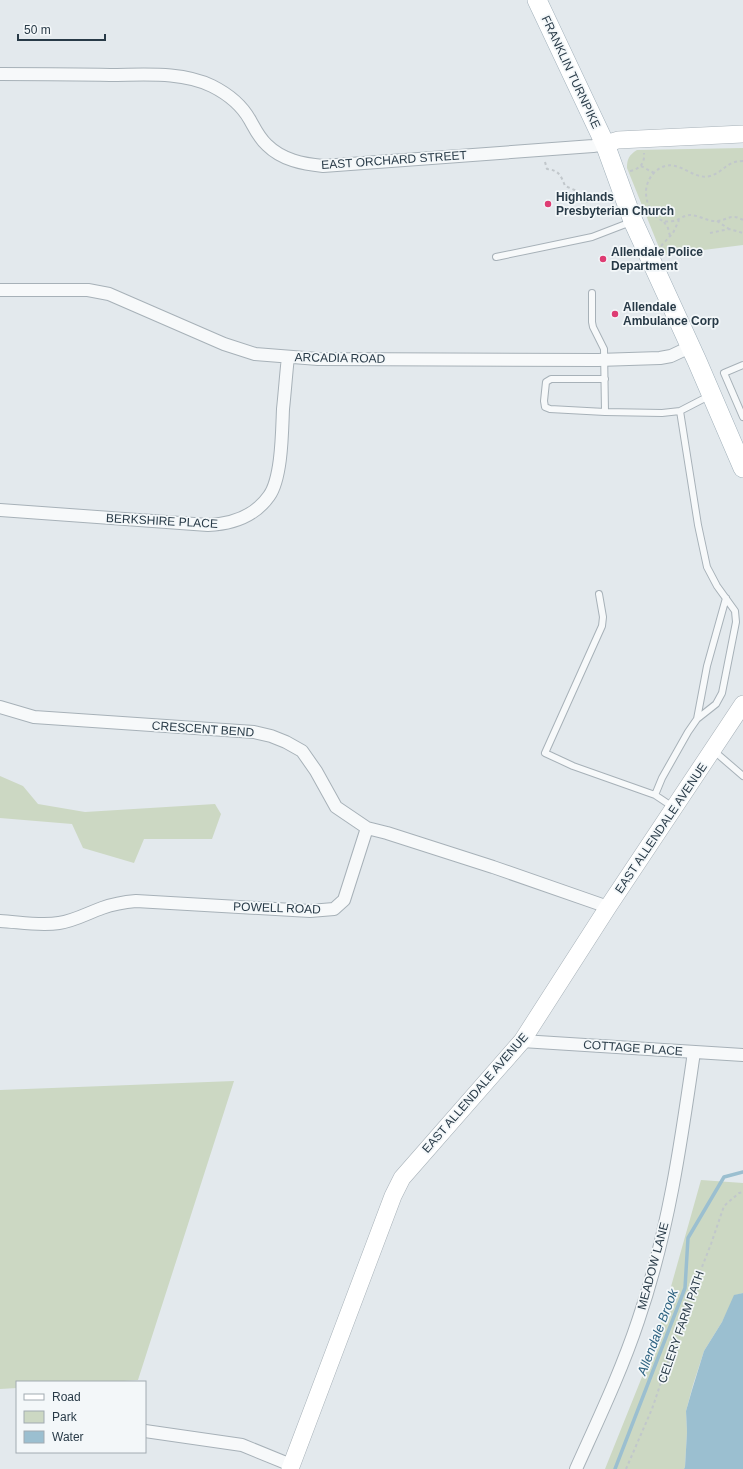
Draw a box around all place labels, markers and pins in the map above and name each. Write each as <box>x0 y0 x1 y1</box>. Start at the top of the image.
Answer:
place label: Highlands Presbyterian Church <box>556 190 674 218</box>
marker: Highlands Presbyterian Church <box>543 199 553 209</box>
place label: Allendale Police Department <box>611 245 703 273</box>
marker: Allendale Police Department <box>598 254 608 264</box>
place label: Allendale Ambulance Corp <box>623 300 719 328</box>
marker: Allendale Ambulance Corp <box>610 309 620 319</box>

